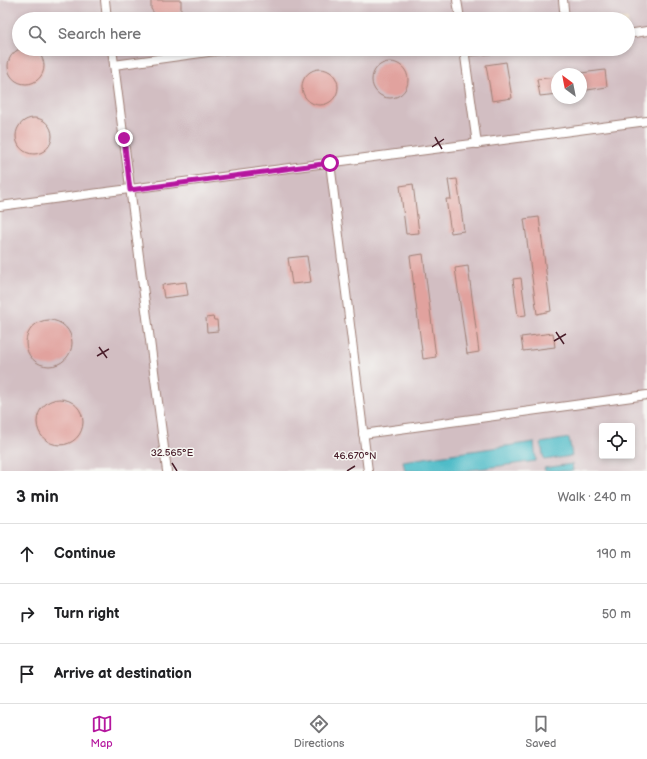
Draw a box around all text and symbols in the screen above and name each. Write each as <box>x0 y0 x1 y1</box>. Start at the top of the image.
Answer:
search box <box>12 12 635 56</box>
icon: search <box>26 23 48 45</box>
text: Search here <box>58 25 141 44</box>
north arrow <box>551 68 587 104</box>
route end <box>115 129 133 147</box>
route start <box>321 154 339 172</box>
map controls <box>599 423 635 459</box>
button: locate <box>599 423 635 459</box>
text: 32.565°E <box>151 447 194 459</box>
text: 46.670°N <box>333 450 377 462</box>
text: 3 min <box>16 487 59 507</box>
text: Walk · 240 m <box>557 489 631 505</box>
icon: ahead <box>16 543 38 565</box>
text: Continue <box>54 544 116 563</box>
text: 190 m <box>597 546 631 562</box>
icon: right <box>16 603 38 625</box>
text: Turn right <box>54 604 119 623</box>
text: 50 m <box>602 606 631 622</box>
icon: arrive <box>16 663 38 685</box>
text: Arrive at destination <box>54 664 192 683</box>
tab: Map <box>91 713 113 750</box>
tab: Directions <box>294 713 344 750</box>
tab: Saved <box>526 713 556 750</box>

